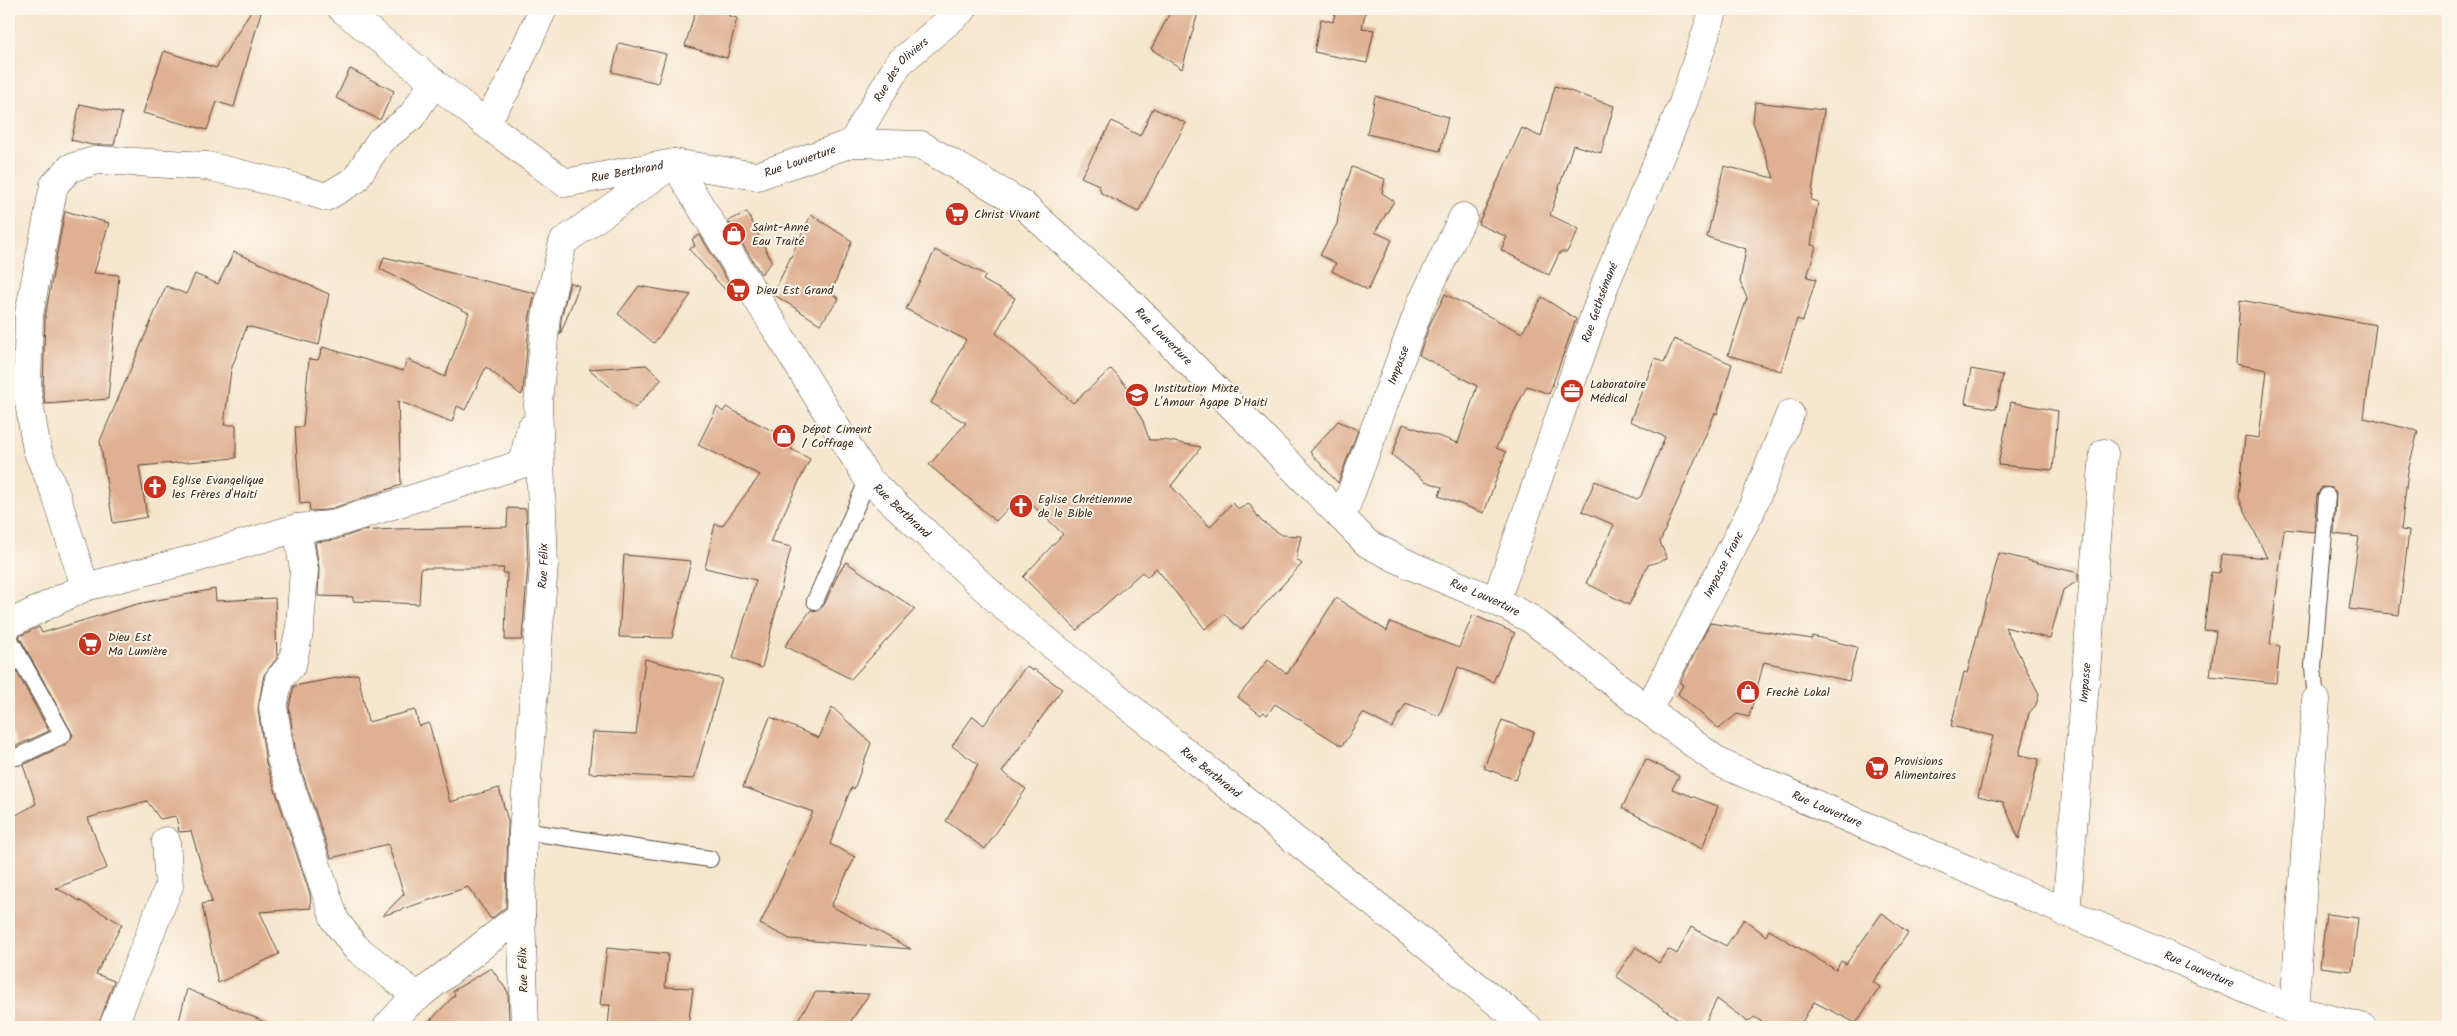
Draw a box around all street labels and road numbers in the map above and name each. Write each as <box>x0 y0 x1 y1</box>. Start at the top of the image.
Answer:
street label: Rue des Oliviers <box>869 33 933 106</box>
street label: Rue Louverture <box>762 140 839 183</box>
street label: Rue Berthrand <box>589 156 666 188</box>
street label: Rue Gethsémané <box>1577 259 1624 345</box>
street label: Rue Louverture <box>1130 303 1197 370</box>
street label: Impasse <box>1383 343 1415 388</box>
street label: Rue Berthrand <box>868 479 936 544</box>
street label: Impasse Franc <box>1699 528 1749 601</box>
street label: Rue Félix <box>533 542 554 589</box>
street label: Rue Louverture <box>1447 574 1524 622</box>
street label: Impasse <box>2074 661 2097 704</box>
street label: Rue Berthrand <box>1176 742 1246 804</box>
street label: Rue Louverture <box>1789 786 1866 833</box>
street label: Rue Félix <box>513 946 534 993</box>
street label: Rue Louverture <box>2161 946 2238 993</box>

